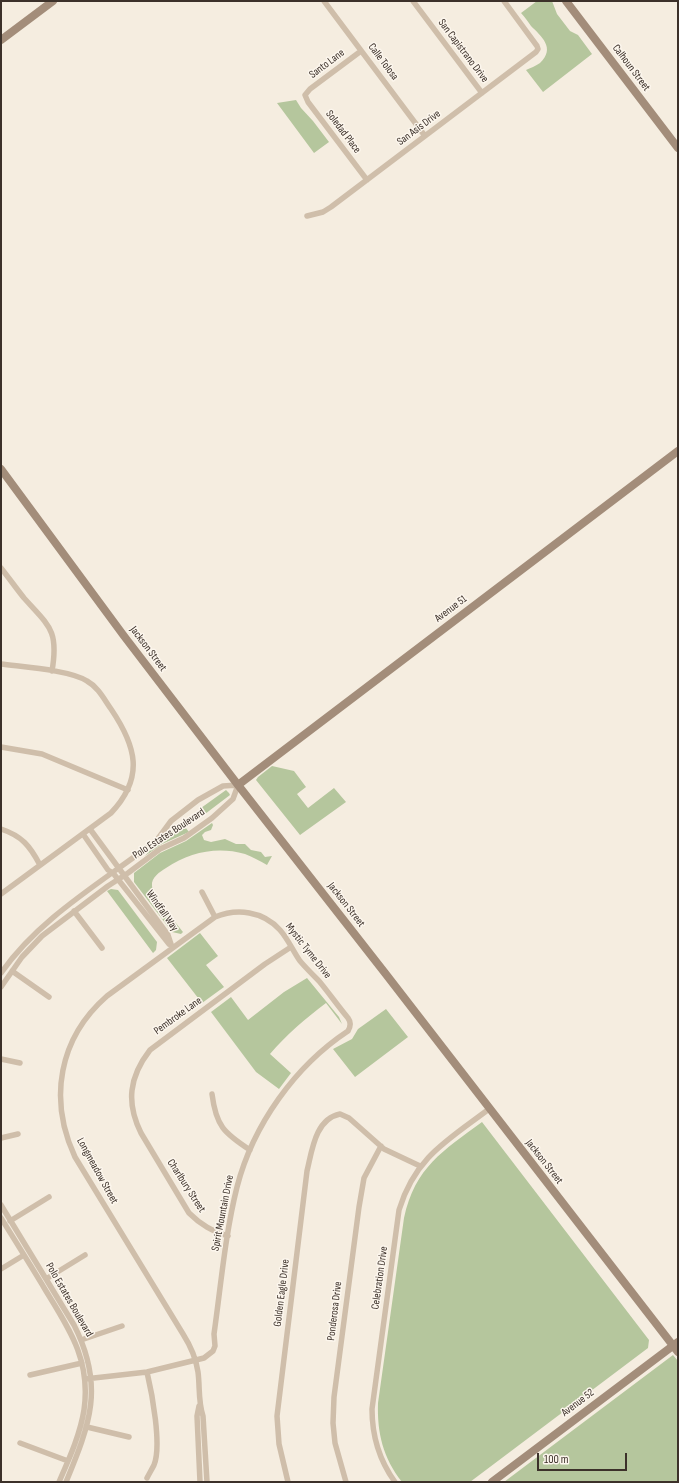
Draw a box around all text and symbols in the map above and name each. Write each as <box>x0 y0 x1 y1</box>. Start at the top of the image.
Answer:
street label: San Capistrano Drive <box>435 17 491 85</box>
street label: Calle Tolosa <box>365 41 401 83</box>
street label: Calhoun Street <box>609 42 653 94</box>
street label: Santo Lane <box>307 46 347 82</box>
street label: San Asis Drive <box>395 107 443 149</box>
street label: Soledad Place <box>323 108 363 156</box>
street label: Avenue 51 <box>432 593 470 625</box>
street label: Jackson Street <box>127 624 169 674</box>
street label: Polo Estates Boulevard <box>130 806 208 862</box>
street label: Jackson Street <box>324 880 368 930</box>
street label: Windfall Way <box>143 888 181 934</box>
street label: Mystic Tyme Drive <box>282 921 334 981</box>
street label: Pembroke Lane <box>152 994 204 1038</box>
street label: Longmeadow Street <box>73 1136 121 1206</box>
street label: Jackson Street <box>522 1137 566 1187</box>
street label: Charlbury Street <box>164 1157 208 1215</box>
street label: Spirit Mountain Drive <box>209 1174 237 1252</box>
street label: Celebration Drive <box>369 1246 391 1310</box>
street label: Golden Eagle Drive <box>271 1258 293 1328</box>
street label: Polo Estates Boulevard <box>42 1261 96 1339</box>
street label: Ponderosa Drive <box>325 1281 345 1341</box>
street label: Avenue 52 <box>559 1386 597 1420</box>
scale bar <box>539 1445 629 1471</box>
text: 100 m <box>544 1452 569 1467</box>

